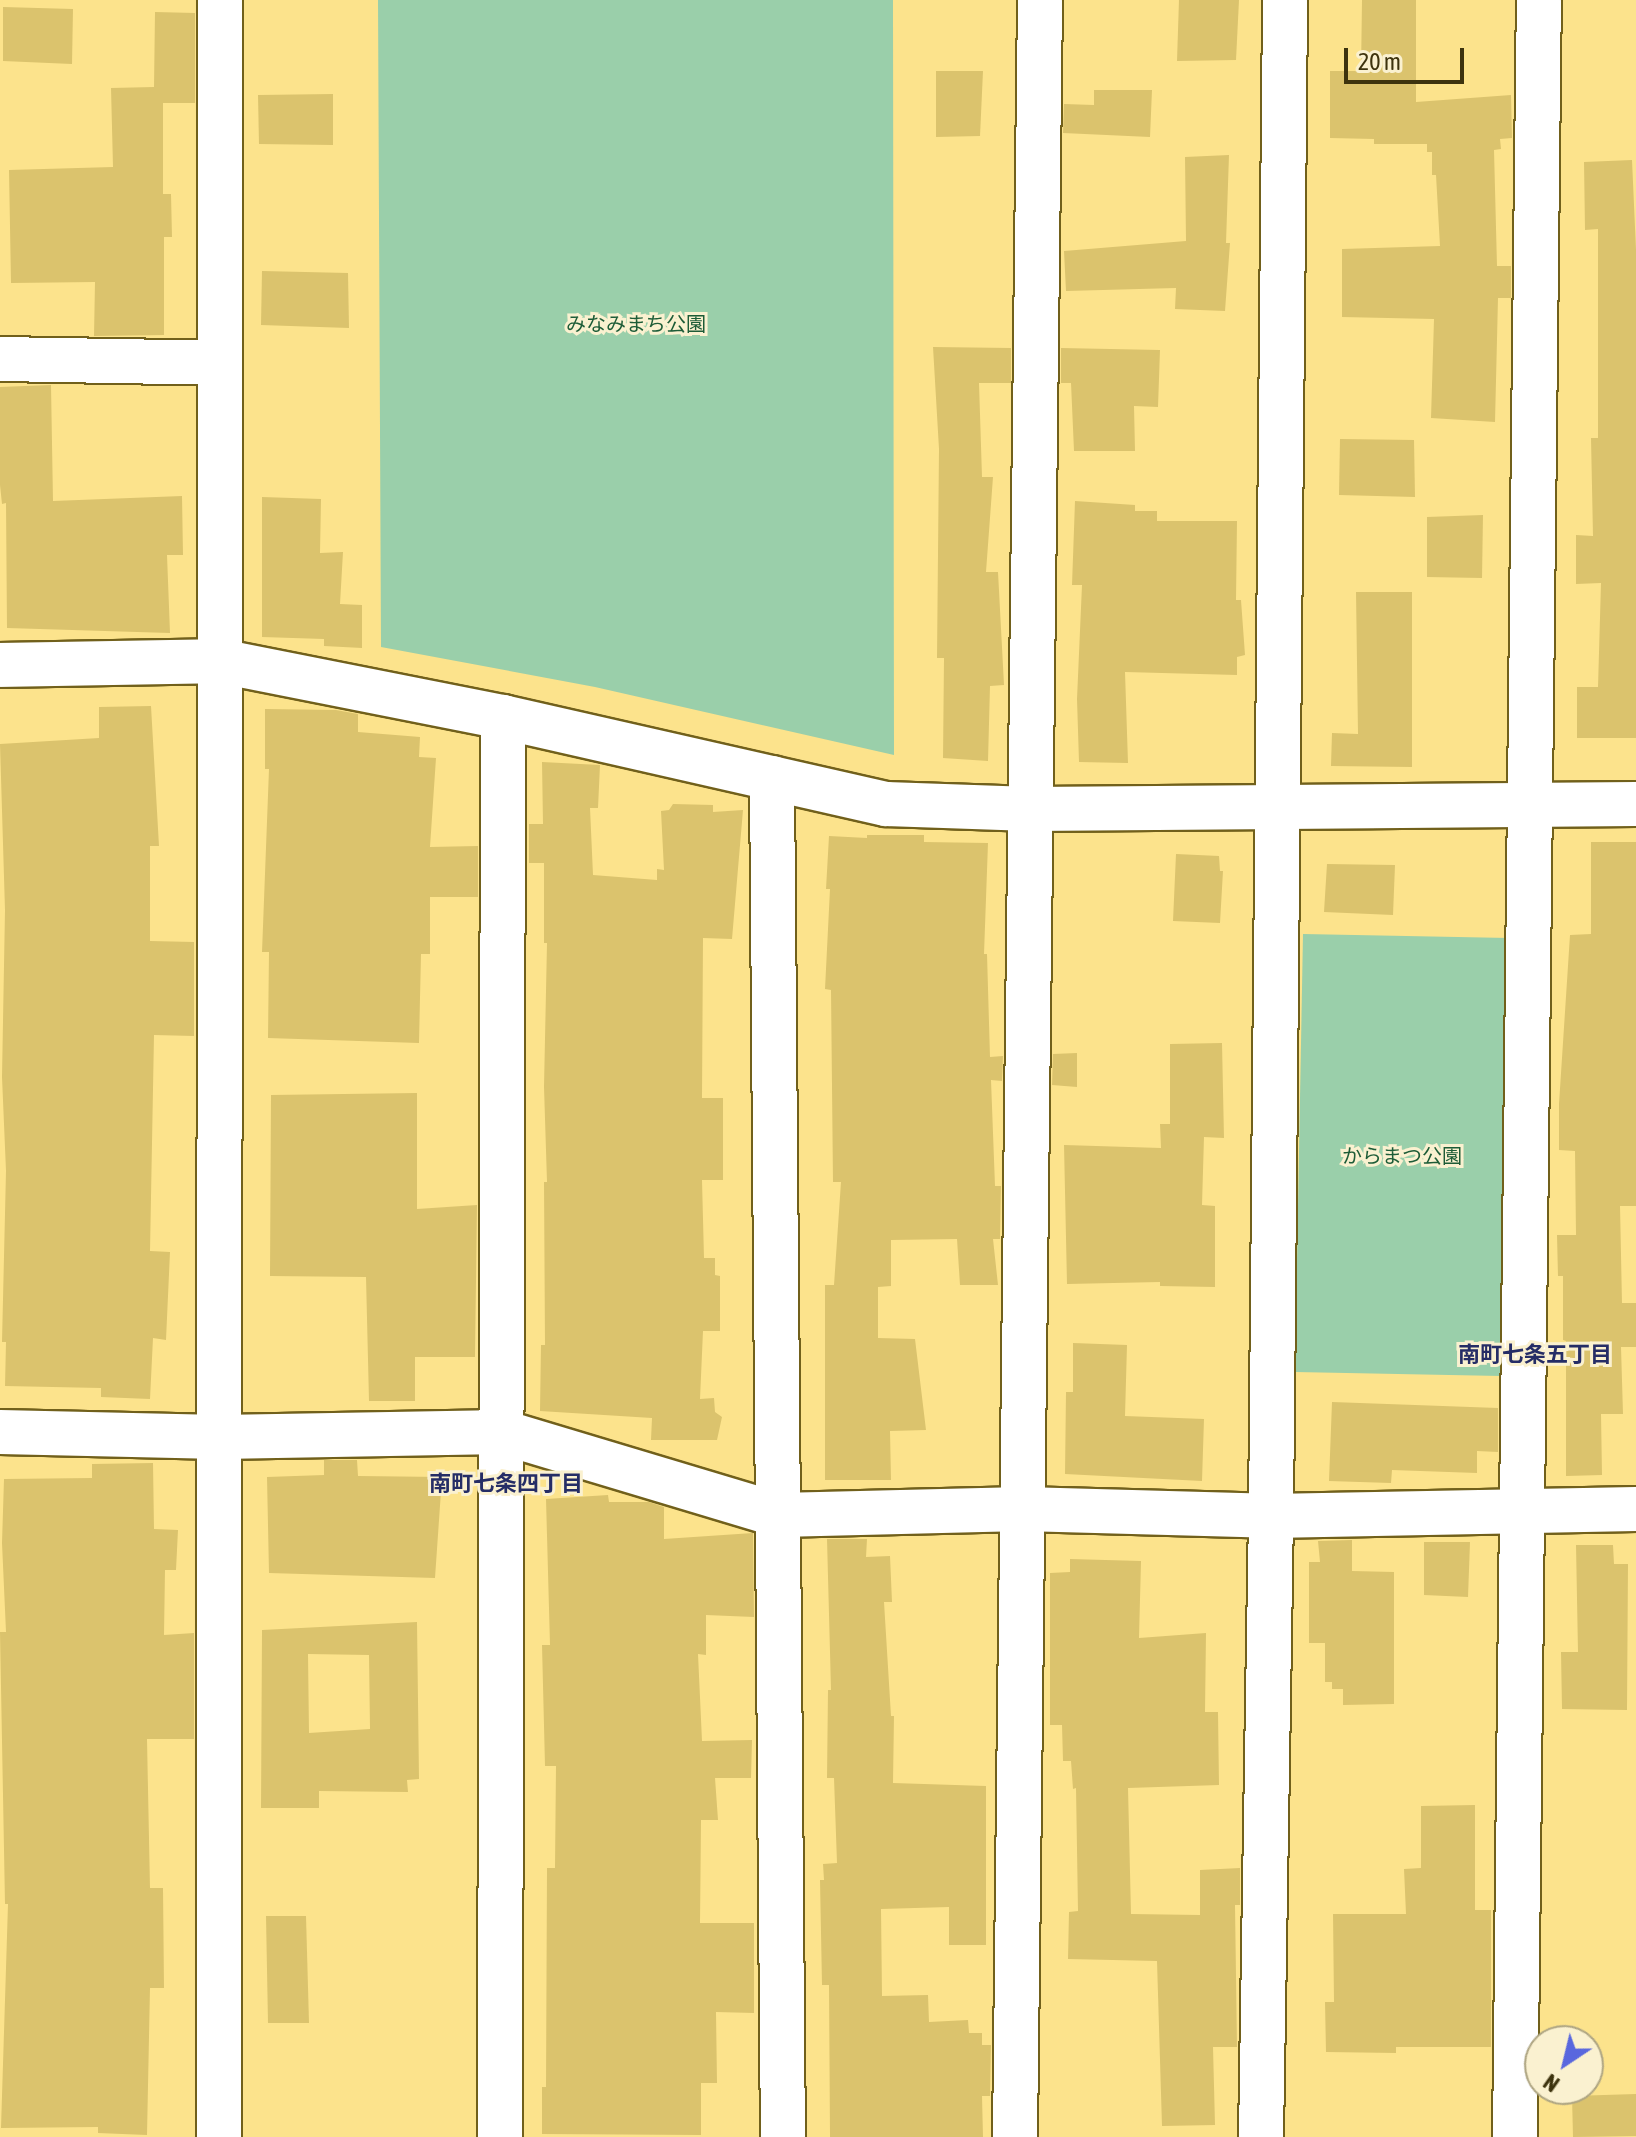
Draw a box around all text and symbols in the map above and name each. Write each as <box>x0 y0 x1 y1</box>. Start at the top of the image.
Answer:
scale bar <box>1348 32 1468 82</box>
text: 20 m <box>1358 48 1401 75</box>
park label: みなみまち公園 <box>566 311 706 335</box>
park label: からまつ公園 <box>1342 1143 1462 1167</box>
district label: 南町七条五丁目 <box>1458 1342 1612 1368</box>
district label: 南町七条四丁目 <box>429 1471 583 1497</box>
north arrow <box>1524 2025 1604 2105</box>
text: N <box>1539 2069 1564 2097</box>

